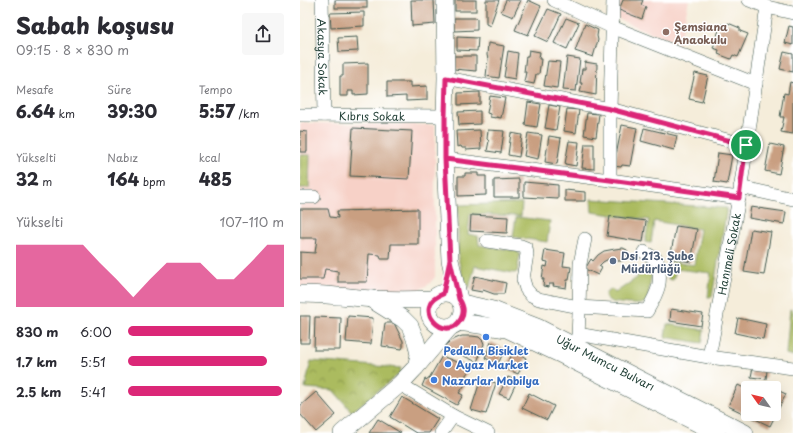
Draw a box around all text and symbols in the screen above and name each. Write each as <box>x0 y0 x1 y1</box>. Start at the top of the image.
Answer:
text: Sabah koşusu <box>16 8 175 41</box>
button: share <box>242 13 284 55</box>
street label: Akasya Sokak <box>314 18 332 96</box>
place label: Şemsiana Anaokulu <box>673 18 728 48</box>
marker: Şemsiana Anaokulu <box>661 27 671 37</box>
text: 09:15 · 8 × 830 m <box>16 40 129 59</box>
text: Mesafe <box>16 81 54 98</box>
text: Süre <box>107 81 132 98</box>
text: Tempo <box>199 81 232 98</box>
text: 6.64 <box>16 98 55 124</box>
text: 39:30 <box>107 98 157 124</box>
text: 5:57 <box>199 98 235 124</box>
text: km <box>55 105 75 122</box>
text: /km <box>235 105 260 122</box>
street label: Kıbrıs Sokak <box>339 107 406 124</box>
pin <box>729 128 763 162</box>
icon: arrive <box>735 134 757 156</box>
text: Yükselti <box>16 149 56 166</box>
text: Nabız <box>107 149 138 166</box>
text: kcal <box>199 149 221 166</box>
text: 32 <box>16 166 39 192</box>
text: 164 <box>107 166 139 192</box>
text: 485 <box>199 166 232 192</box>
text: m <box>39 173 52 190</box>
text: bpm <box>139 173 166 190</box>
street label: Hanımeli Sokak <box>712 211 745 296</box>
text: Yükselti <box>16 212 64 231</box>
text: 107–110 m <box>219 212 284 231</box>
place label: Dsi 213. Şube Müdürlüğü <box>621 247 694 277</box>
marker: Dsi 213. Şube Müdürlüğü <box>608 256 618 266</box>
text: 830 m <box>16 322 59 341</box>
text: 6:00 <box>80 322 112 341</box>
street label: Uğur Mumcu Bulvarı <box>553 330 658 394</box>
marker: Pedalla Bisiklet <box>481 332 491 342</box>
place label: Pedalla Bisiklet <box>443 342 529 359</box>
text: 1.7 km <box>16 352 57 371</box>
text: 5:51 <box>80 352 106 371</box>
place label: Ayaz Market <box>456 356 529 373</box>
marker: Ayaz Market <box>443 359 453 369</box>
place label: Nazarlar Mobilya <box>442 372 540 389</box>
marker: Nazarlar Mobilya <box>429 375 439 385</box>
north arrow <box>741 381 781 421</box>
map controls <box>741 381 781 421</box>
text: 2.5 km <box>16 382 61 401</box>
text: 5:41 <box>80 382 106 401</box>

